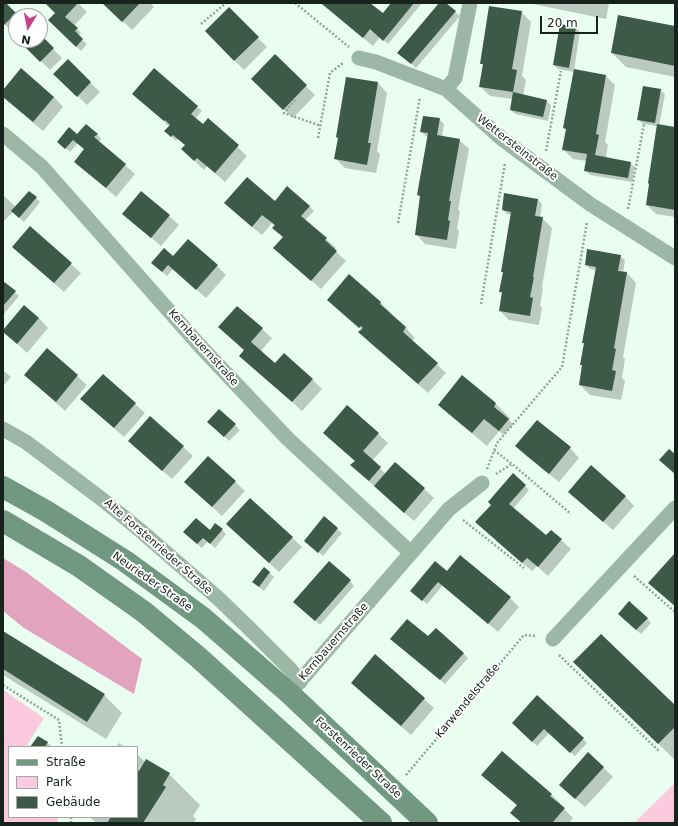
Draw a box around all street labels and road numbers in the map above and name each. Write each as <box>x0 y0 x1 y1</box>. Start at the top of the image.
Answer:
street label: Wettersteinstraße <box>474 112 560 184</box>
street label: Kernbauernstraße <box>165 307 241 389</box>
street label: Alte Forstenrieder Straße <box>101 497 215 597</box>
street label: Neurieder Straße <box>110 550 194 614</box>
street label: Kernbauernstraße <box>297 601 371 683</box>
street label: Karwendelstraße <box>433 661 503 741</box>
street label: Forstenrieder Straße <box>312 715 404 801</box>

